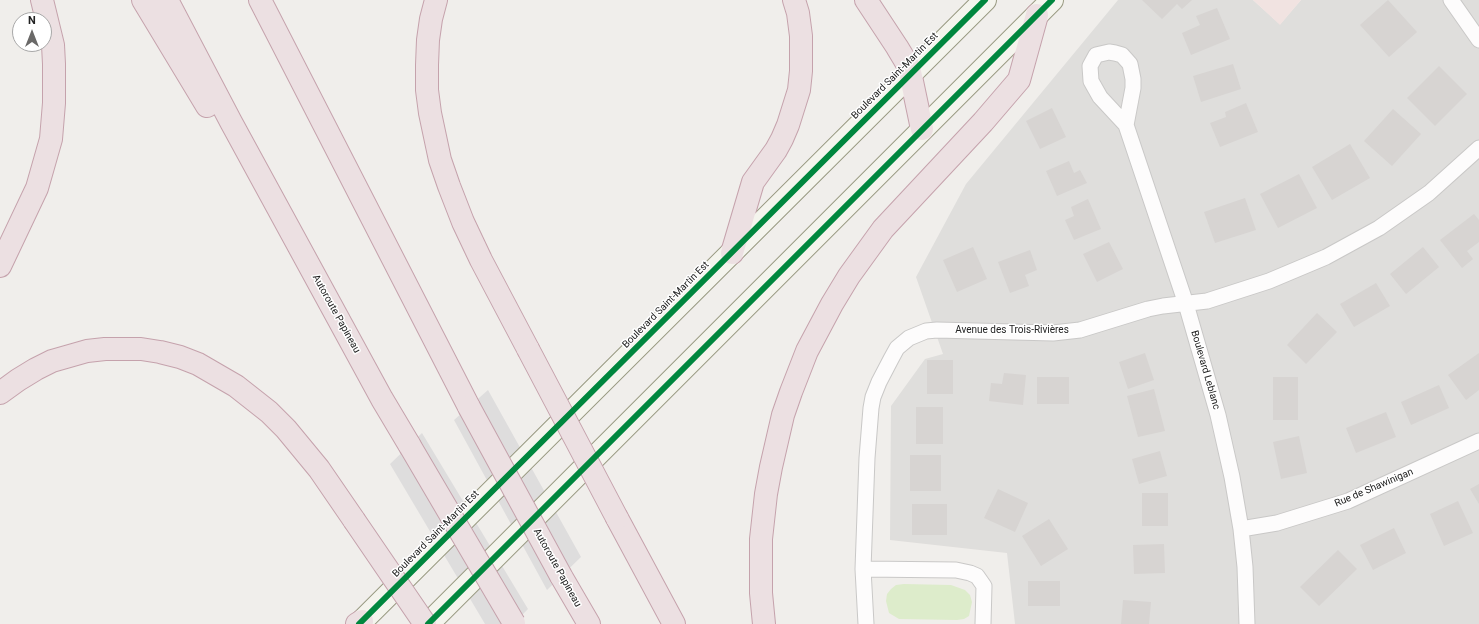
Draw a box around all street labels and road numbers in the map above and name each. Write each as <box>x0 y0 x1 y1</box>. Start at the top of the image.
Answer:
street label: Boulevard Saint-Martin Est <box>849 30 941 122</box>
street label: Boulevard Saint-Martin Est <box>620 259 712 351</box>
street label: Autoroute Papineau <box>309 273 363 355</box>
street label: Avenue des Trois-Rivières <box>955 324 1069 336</box>
street label: Boulevard Leblanc <box>1188 329 1222 411</box>
street label: Rue de Shawinigan <box>1333 466 1415 510</box>
street label: Boulevard Saint-Martin Est <box>390 488 482 580</box>
street label: Autoroute Papineau <box>530 527 584 609</box>

